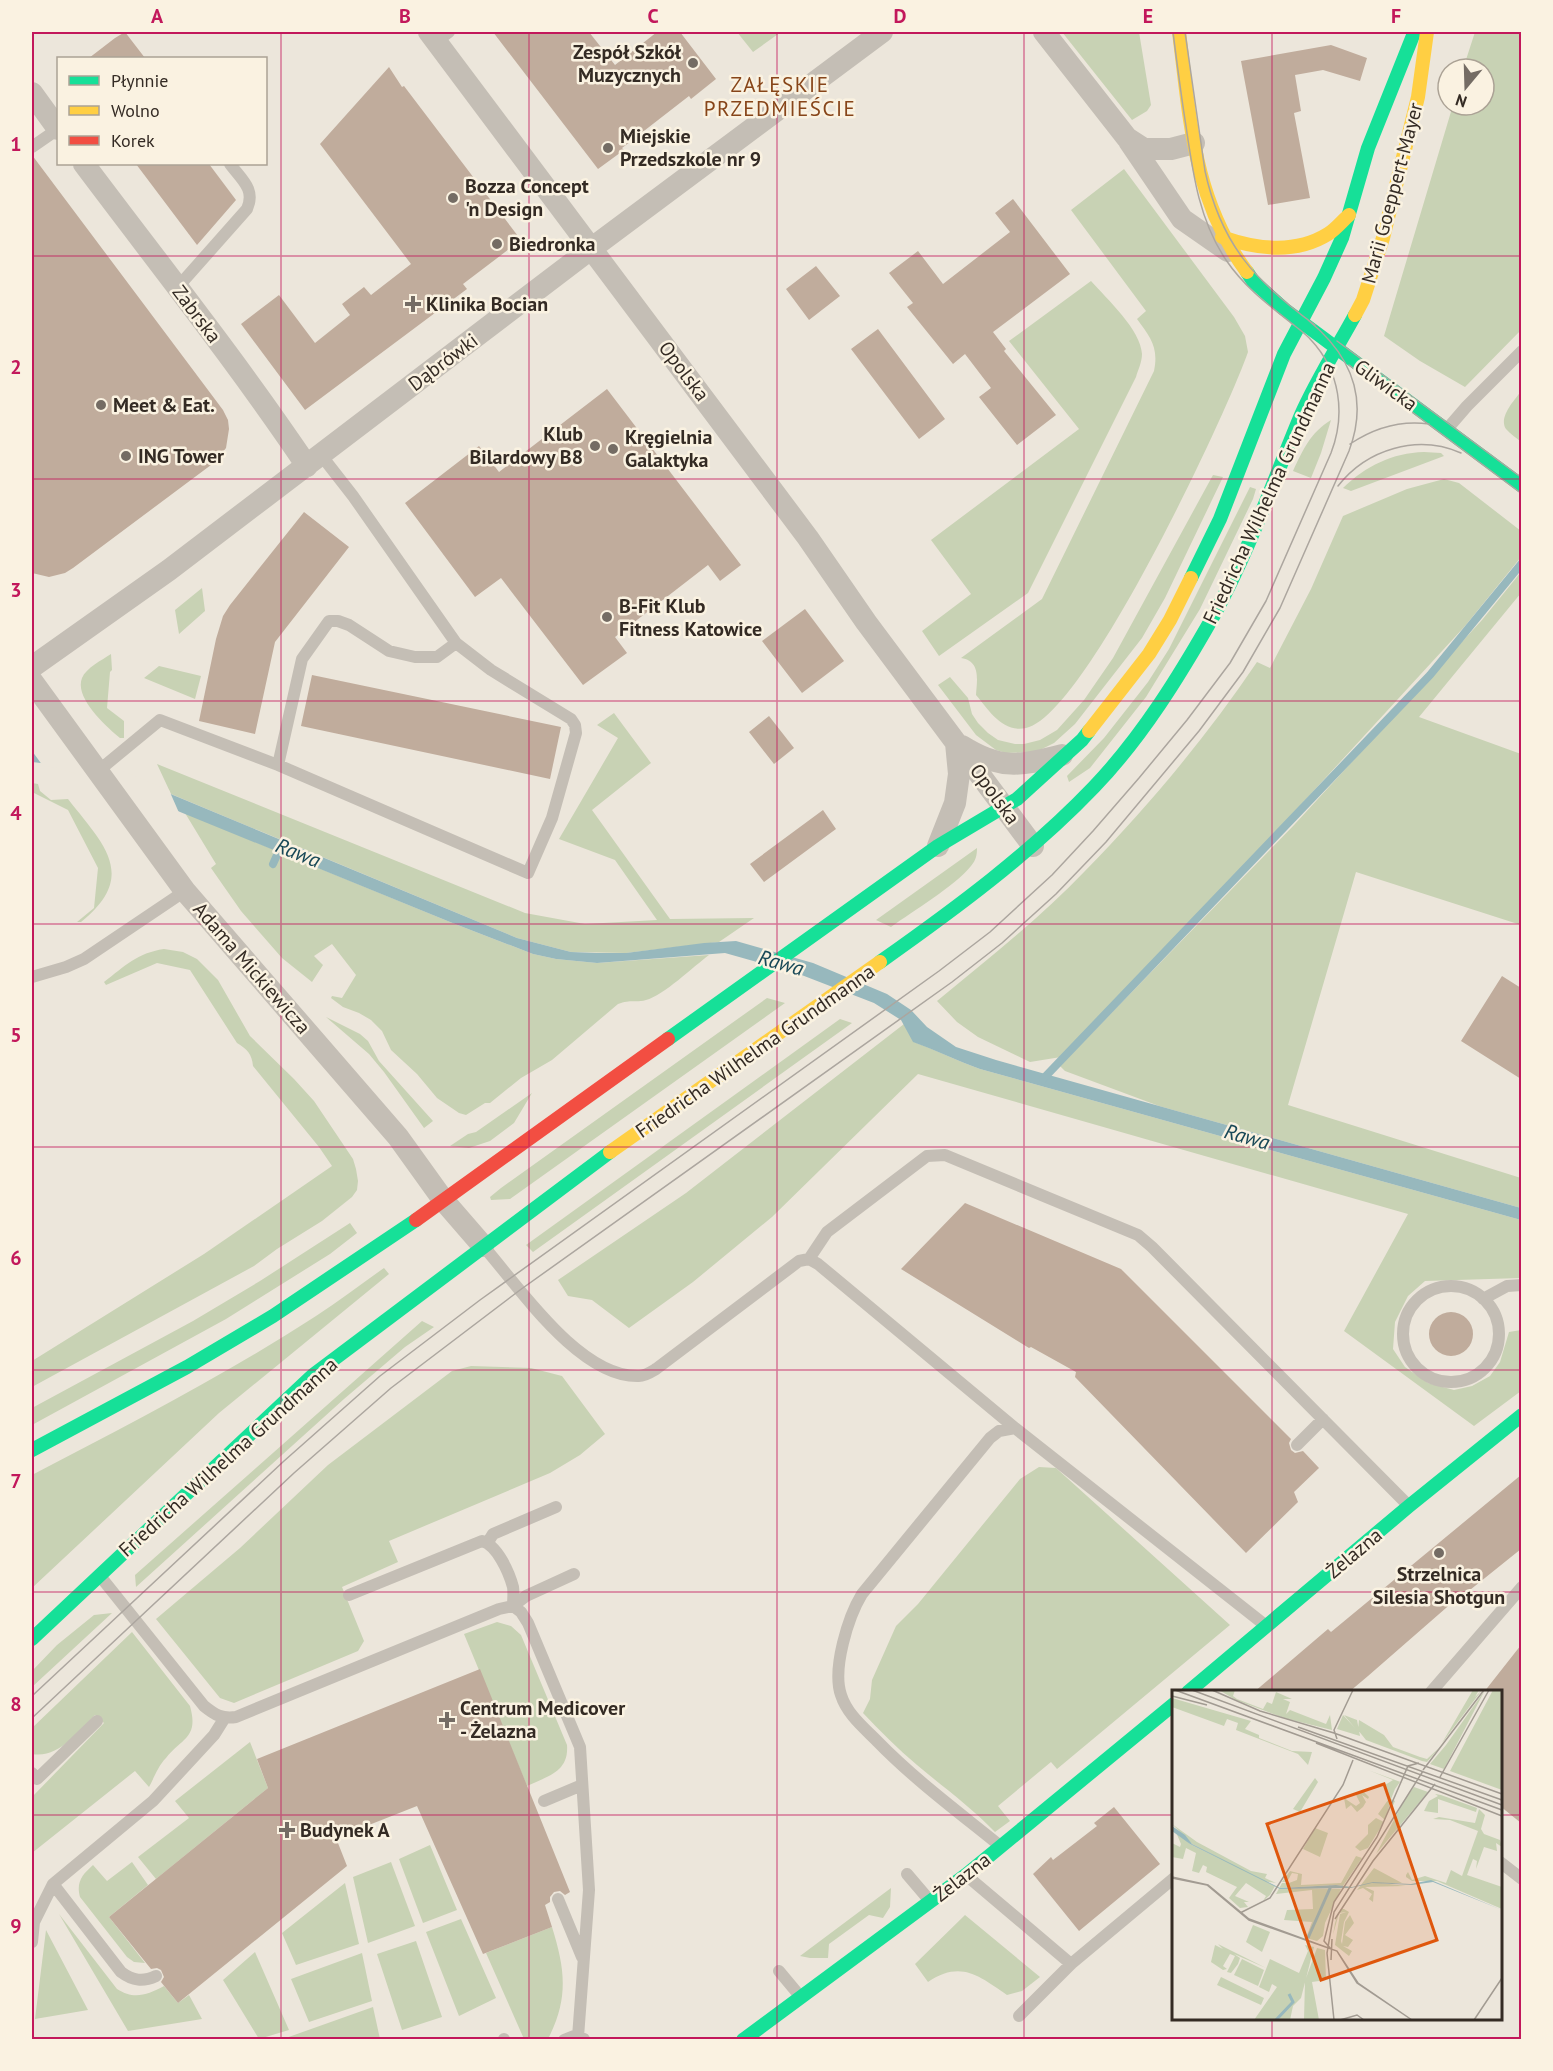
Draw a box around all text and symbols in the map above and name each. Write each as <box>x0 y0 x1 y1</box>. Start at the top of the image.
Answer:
text: A <box>151 3 164 29</box>
text: B <box>399 3 411 29</box>
text: C <box>647 3 659 29</box>
text: D <box>894 3 907 29</box>
text: E <box>1143 3 1153 29</box>
text: F <box>1391 3 1401 29</box>
place label: Zespół Szkół Muzycznych <box>573 39 682 88</box>
marker: Zespół Szkół Muzycznych <box>686 56 700 70</box>
legend <box>57 57 267 165</box>
north arrow <box>1436 57 1496 117</box>
text: Płynnie <box>111 69 168 92</box>
district label: ZAŁĘSKIE PRZEDMIEŚCIE <box>704 71 856 122</box>
text: N <box>1453 90 1469 112</box>
text: Wolno <box>111 99 160 122</box>
street label: Marii Goeppert-Mayer <box>1355 100 1429 286</box>
place label: Miejskie Przedszkole nr 9 <box>620 123 761 172</box>
text: Korek <box>111 129 155 152</box>
text: 1 <box>10 131 22 157</box>
marker: Miejskie Przedszkole nr 9 <box>601 141 615 155</box>
place label: Bozza Concept 'n Design <box>465 173 589 222</box>
marker: Bozza Concept 'n Design <box>446 191 460 205</box>
place label: Biedronka <box>509 231 596 257</box>
marker: Biedronka <box>490 237 504 251</box>
street label: Zabrska <box>167 280 227 348</box>
place label: Klinika Bocian <box>426 291 548 317</box>
marker: Klinika Bocian <box>404 295 422 313</box>
street label: Dąbrówki <box>403 327 483 397</box>
street label: Opolska <box>653 336 715 406</box>
street label: Gliwicka <box>1349 353 1423 417</box>
text: 2 <box>10 354 22 380</box>
street label: Friedricha Wilhelma Grundmanna <box>1197 358 1341 628</box>
place label: Meet & Eat. <box>113 392 215 418</box>
marker: Meet & Eat. <box>94 398 108 412</box>
place label: Klub Bilardowy B8 <box>470 421 583 470</box>
place label: Kręgielnia Galaktyka <box>625 424 712 473</box>
marker: Klub Bilardowy B8 <box>588 439 602 453</box>
marker: Kręgielnia Galaktyka <box>606 442 620 456</box>
place label: ING Tower <box>138 443 224 469</box>
marker: ING Tower <box>119 449 133 463</box>
text: 3 <box>10 577 22 603</box>
place label: B-Fit Klub Fitness Katowice <box>619 593 762 642</box>
marker: B-Fit Klub Fitness Katowice <box>600 610 614 624</box>
street label: Opolska <box>964 758 1026 830</box>
text: 4 <box>10 800 22 826</box>
water label: Rawa <box>272 831 325 874</box>
street label: Adama Mickiewicza <box>188 897 316 1039</box>
water label: Rawa <box>755 943 808 982</box>
street label: Friedricha Wilhelma Grundmanna <box>630 958 880 1144</box>
text: 5 <box>10 1022 22 1048</box>
water label: Rawa <box>1221 1117 1274 1156</box>
text: 6 <box>10 1245 22 1271</box>
street label: Friedricha Wilhelma Grundmanna <box>113 1352 343 1562</box>
text: 7 <box>10 1468 22 1494</box>
street label: Żelazna <box>1321 1522 1387 1584</box>
marker: Strzelnica Silesia Shotgun <box>1432 1546 1446 1560</box>
place label: Strzelnica Silesia Shotgun <box>1373 1561 1505 1610</box>
inset map <box>1172 1690 1502 2020</box>
text: 8 <box>10 1691 22 1717</box>
place label: Centrum Medicover - Żelazna <box>460 1695 625 1744</box>
marker: Centrum Medicover - Żelazna <box>438 1711 456 1729</box>
place label: Budynek A <box>300 1817 390 1843</box>
marker: Budynek A <box>278 1821 296 1839</box>
street label: Żelazna <box>928 1847 996 1907</box>
text: 9 <box>10 1913 22 1939</box>

